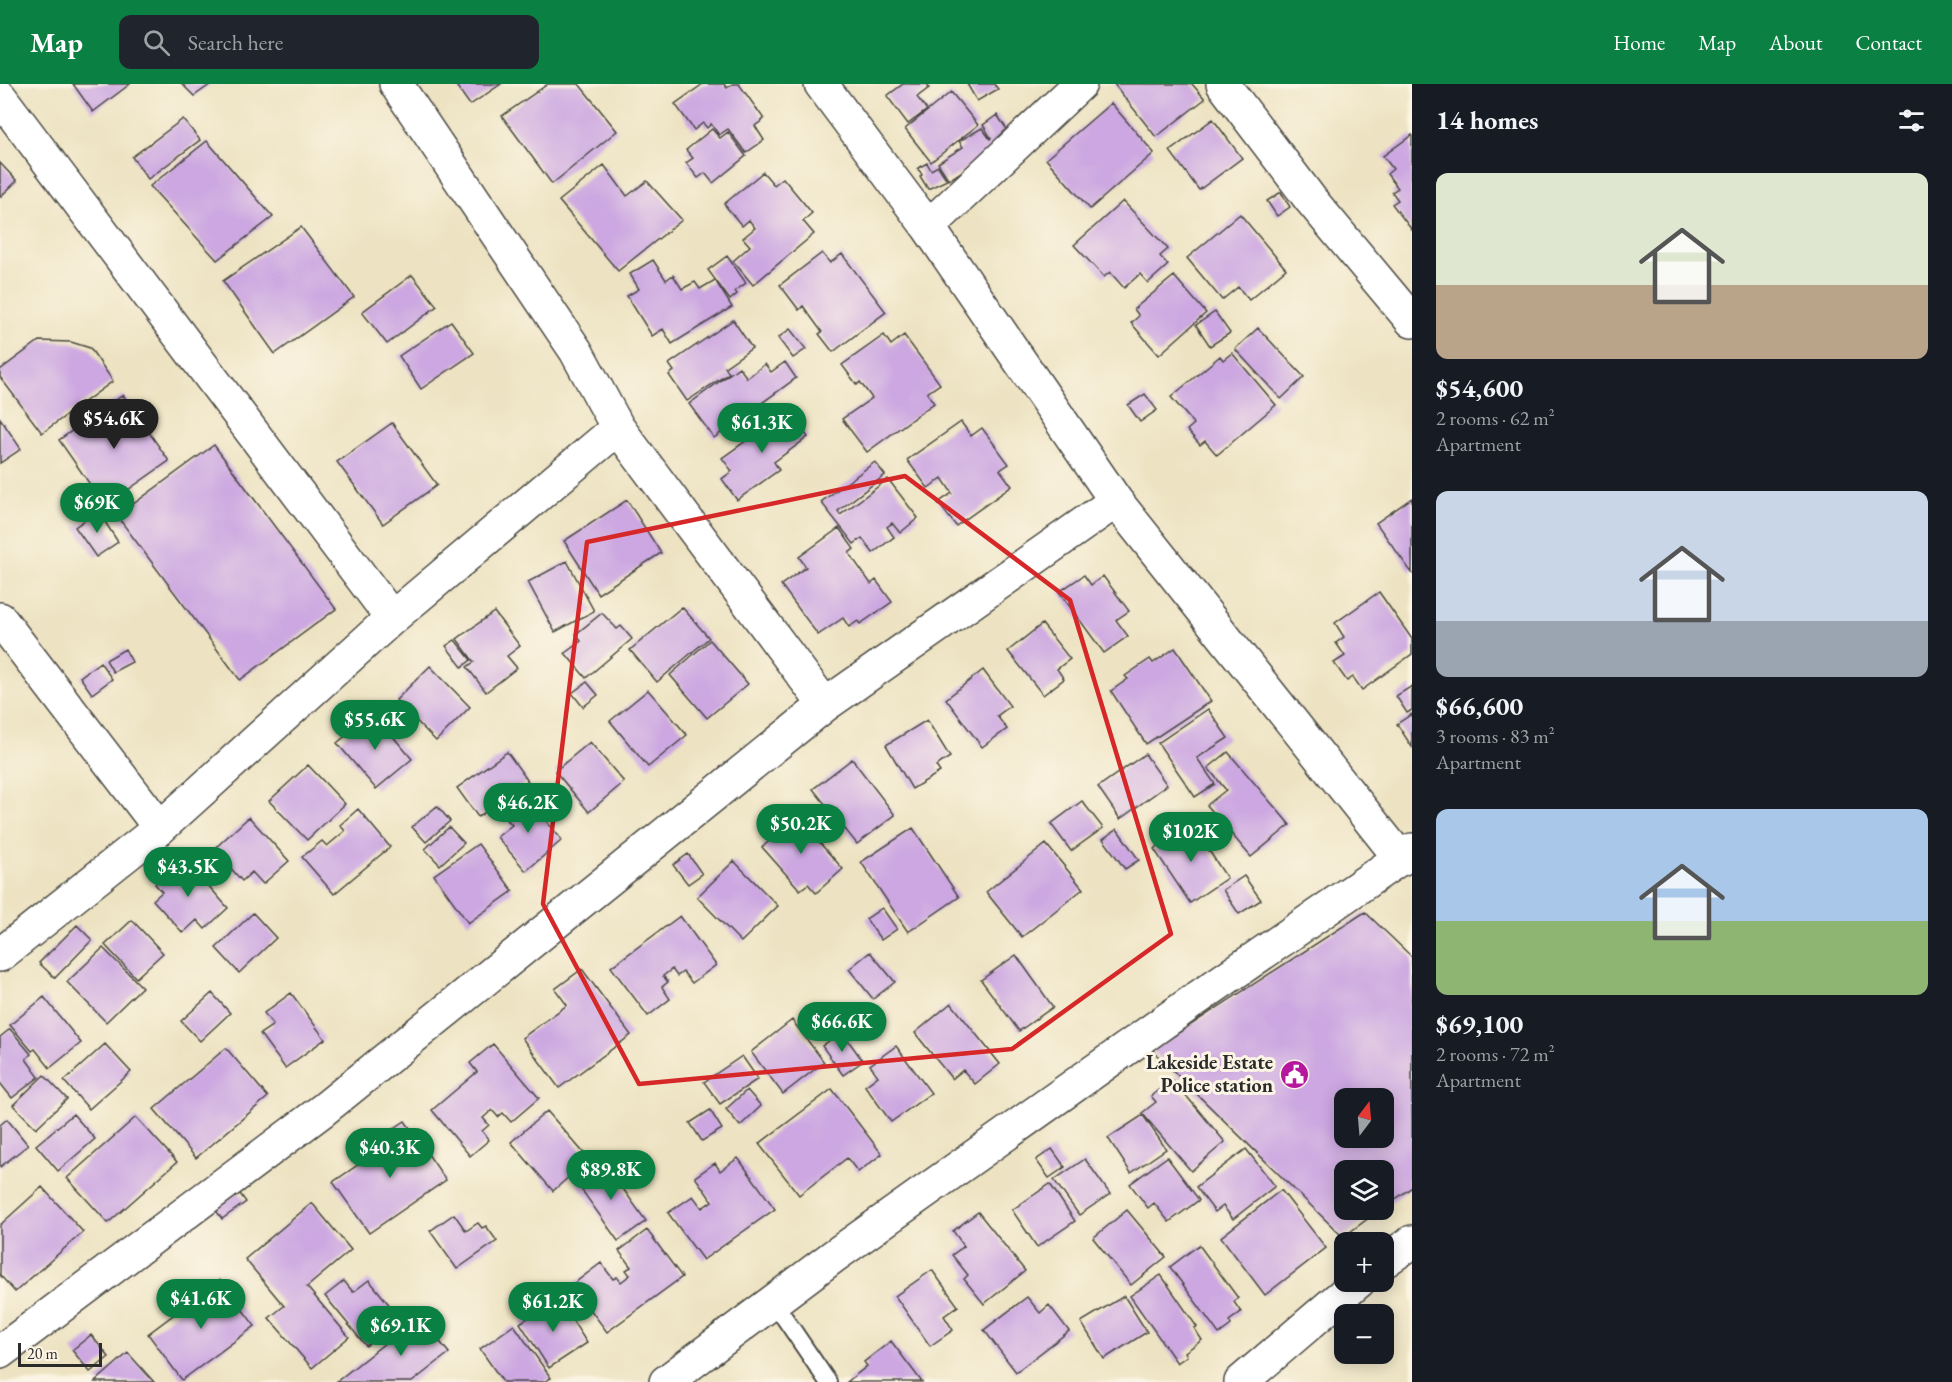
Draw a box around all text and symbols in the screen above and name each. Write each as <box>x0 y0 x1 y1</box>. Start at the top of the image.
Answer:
search box <box>119 15 539 69</box>
text: Map <box>30 24 83 60</box>
icon: search <box>140 26 173 59</box>
text: Search here <box>188 28 283 57</box>
text: Home <box>1613 29 1665 56</box>
text: Map <box>1698 29 1736 56</box>
text: About <box>1769 29 1822 56</box>
text: Contact <box>1855 29 1922 56</box>
text: 14 homes <box>1436 103 1538 137</box>
icon: filters <box>1895 104 1928 137</box>
icon: home <box>1628 212 1736 320</box>
text: $54,600 <box>1436 371 1523 405</box>
pin: $54.6K <box>65 399 163 450</box>
pin: $61.3K <box>713 403 811 454</box>
text: $54.6K <box>83 405 145 431</box>
text: 2 rooms · 62 m² <box>1436 405 1555 431</box>
text: $61.3K <box>731 409 793 435</box>
text: Apartment <box>1436 431 1521 457</box>
pin: $69K <box>61 483 133 534</box>
text: $69K <box>74 489 120 515</box>
icon: home <box>1628 530 1736 638</box>
text: $66,600 <box>1436 689 1523 723</box>
pin: $55.6K <box>326 700 424 751</box>
text: $55.6K <box>344 706 406 732</box>
text: 3 rooms · 83 m² <box>1436 723 1555 749</box>
text: Apartment <box>1436 749 1521 775</box>
pin: $46.2K <box>479 783 577 834</box>
text: $46.2K <box>497 789 559 815</box>
pin: $50.2K <box>752 804 850 855</box>
text: $50.2K <box>770 810 832 836</box>
pin: $102K <box>1149 812 1233 863</box>
text: $102K <box>1163 818 1219 844</box>
pin: $43.5K <box>139 847 237 898</box>
icon: home <box>1628 848 1736 956</box>
text: $43.5K <box>157 853 219 879</box>
pin: $66.6K <box>793 1002 891 1053</box>
text: $69,100 <box>1436 1007 1523 1041</box>
text: $66.6K <box>811 1008 873 1034</box>
text: 2 rooms · 72 m² <box>1436 1041 1555 1067</box>
place label: Lakeside Estate Police station <box>1146 1049 1273 1098</box>
public building icon: Lakeside Estate Police station <box>1278 1058 1310 1090</box>
text: Apartment <box>1436 1067 1521 1093</box>
north arrow <box>1334 1088 1394 1148</box>
map controls <box>1334 1088 1394 1364</box>
pin: $40.3K <box>341 1128 439 1179</box>
text: $40.3K <box>359 1134 421 1160</box>
pin: $89.8K <box>562 1150 660 1201</box>
text: $89.8K <box>580 1156 642 1182</box>
button: layers <box>1334 1160 1394 1220</box>
button: + <box>1334 1232 1394 1292</box>
pin: $41.6K <box>152 1279 250 1330</box>
pin: $61.2K <box>504 1282 602 1333</box>
text: $41.6K <box>170 1285 232 1311</box>
text: $61.2K <box>522 1288 584 1314</box>
button: − <box>1334 1304 1394 1364</box>
pin: $69.1K <box>352 1306 450 1357</box>
text: $69.1K <box>370 1312 432 1338</box>
scale bar <box>18 1340 102 1368</box>
text: 20 m <box>27 1343 58 1364</box>

